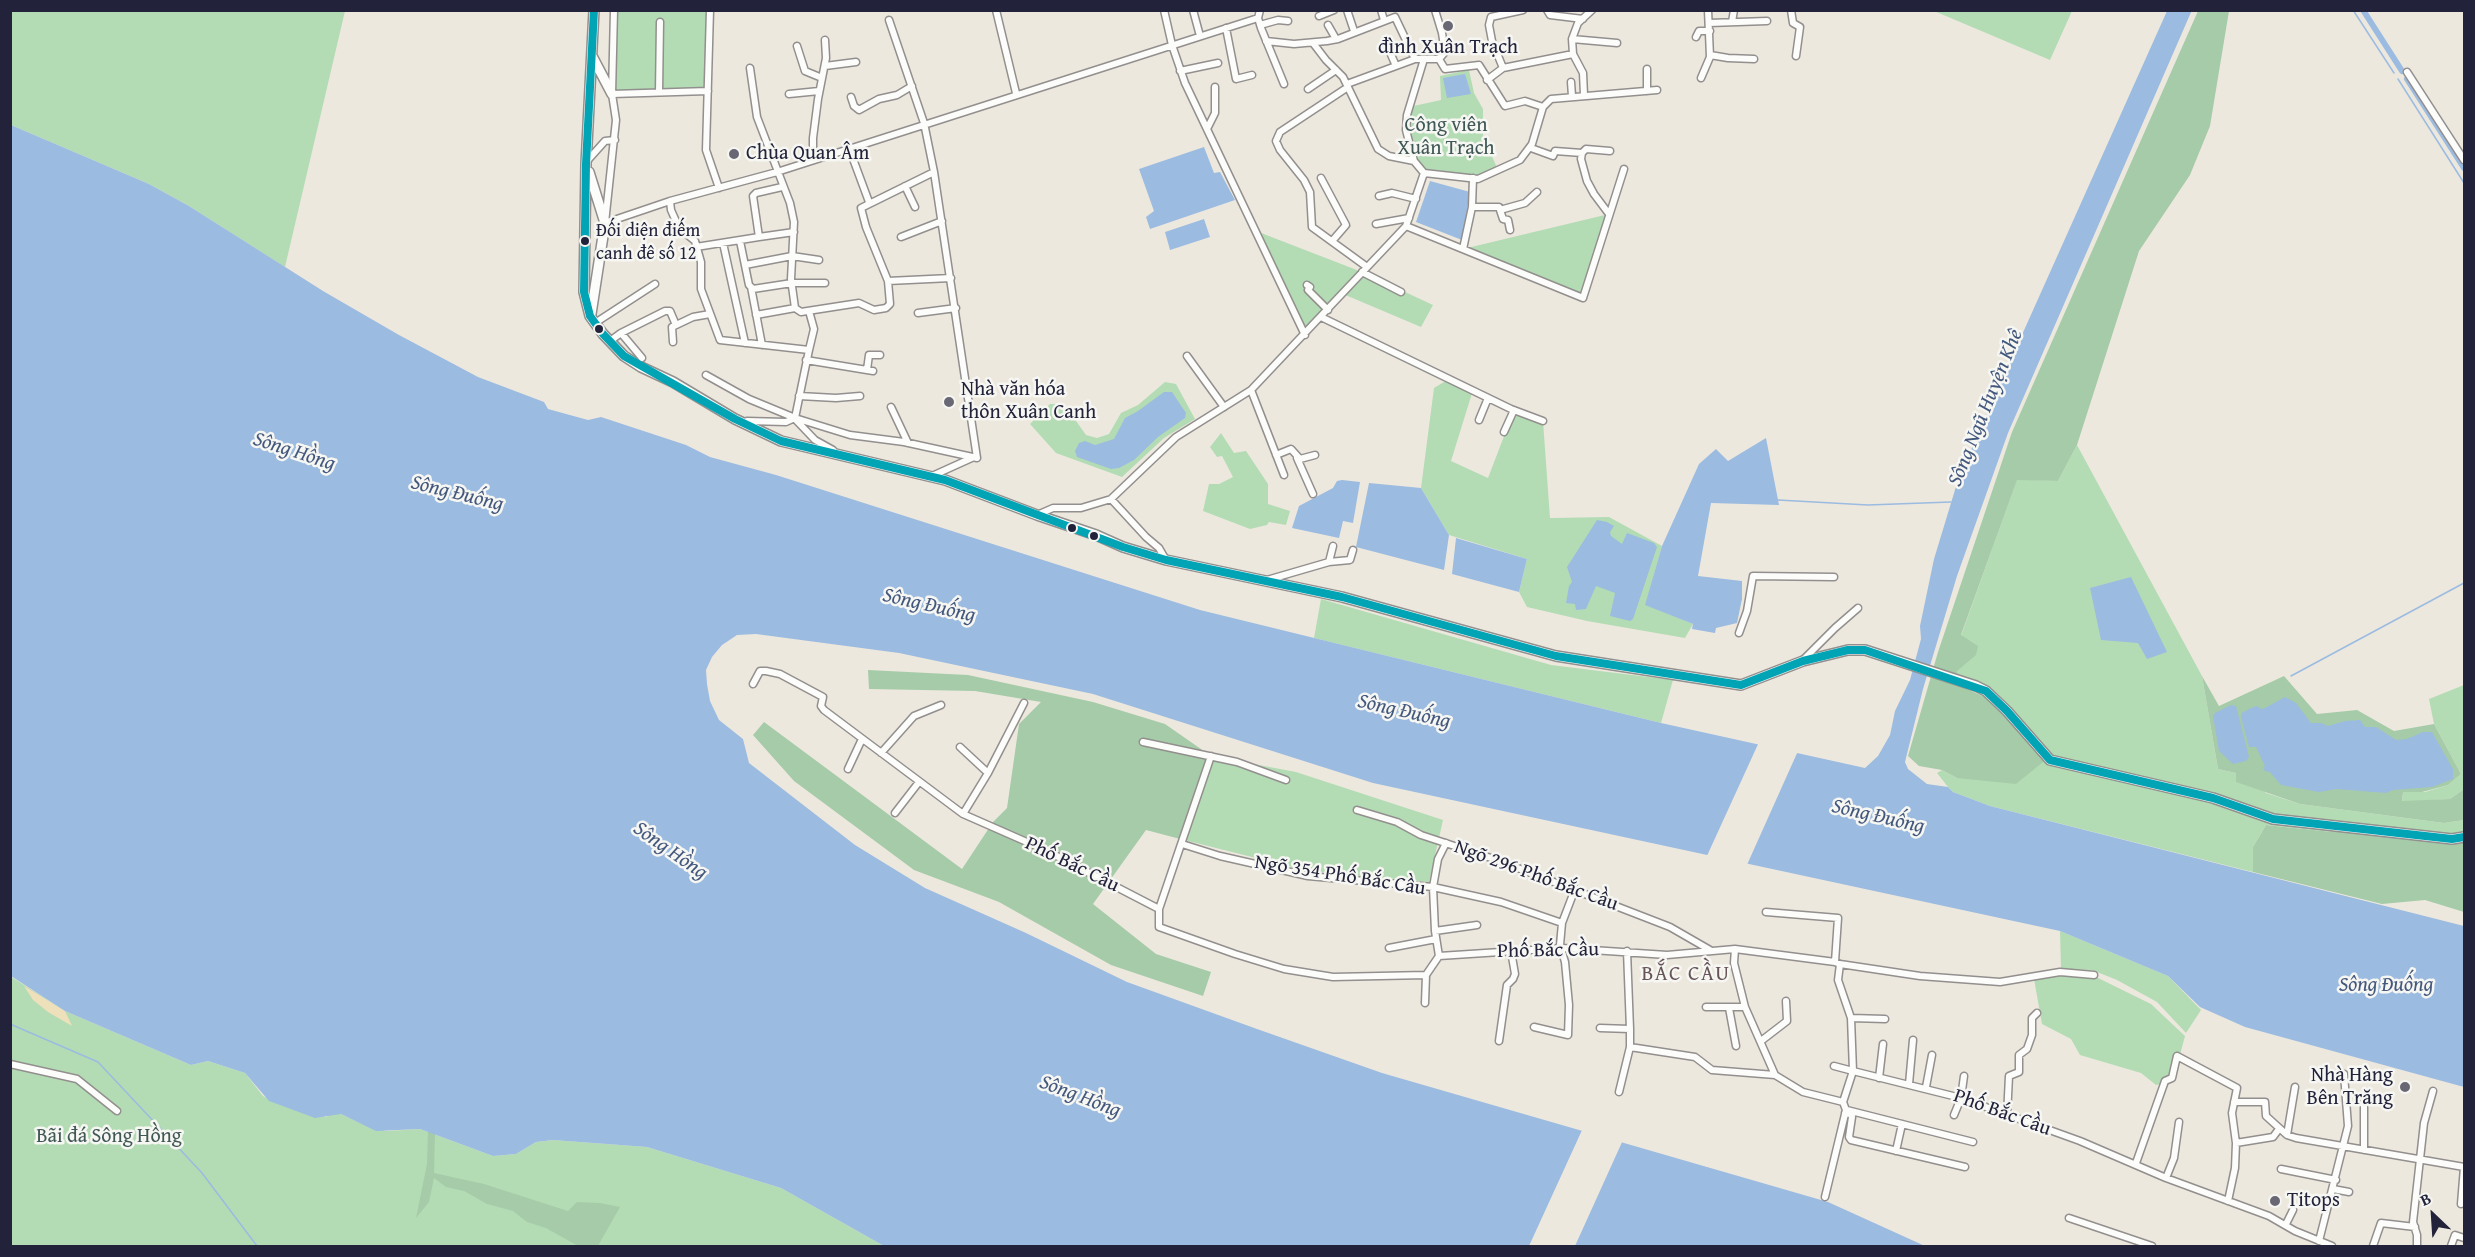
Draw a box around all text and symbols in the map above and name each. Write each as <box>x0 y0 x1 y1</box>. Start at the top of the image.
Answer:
marker: đình Xuân Trạch <box>1441 19 1455 33</box>
place label: đình Xuân Trạch <box>1378 36 1518 60</box>
park label: Công viên Xuân Trạch <box>1397 114 1495 161</box>
place label: Chùa Quan Âm <box>746 142 869 166</box>
marker: Chùa Quan Âm <box>727 147 741 161</box>
place label: Đối diện điếm canh đê số 12 <box>596 220 700 262</box>
marker: Đối diện điếm canh đê số 12 <box>579 235 591 247</box>
unlabelled marker <box>593 323 605 335</box>
water label: Sông Ngũ Huyện Khê <box>1943 326 2029 490</box>
place label: Nhà văn hóa thôn Xuân Canh <box>961 378 1096 425</box>
marker: Nhà văn hóa thôn Xuân Canh <box>942 395 956 409</box>
water label: Sông Hồng <box>250 427 338 477</box>
water label: Sông Đuống <box>408 470 506 518</box>
unlabelled marker <box>1066 522 1078 534</box>
unlabelled marker <box>1088 530 1100 542</box>
water label: Sông Đuống <box>880 583 978 629</box>
water label: Sông Đuống <box>1355 689 1453 735</box>
water label: Sông Đuống <box>1829 794 1927 840</box>
water label: Sông Hồng <box>628 816 712 886</box>
street label: Phố Bắc Cầu <box>1021 832 1123 898</box>
street label: Ngõ 296 Phố Bắc Cầu <box>1451 835 1621 917</box>
street label: Ngõ 354 Phố Bắc Cầu <box>1253 851 1427 901</box>
street label: Phố Bắc Cầu <box>1497 938 1599 964</box>
district label: BẮC CẦU <box>1641 962 1731 988</box>
water label: Sông Đuống <box>2339 973 2433 999</box>
place label: Nhà Hàng Bên Trăng <box>2307 1064 2393 1111</box>
water label: Sông Hồng <box>1036 1070 1124 1124</box>
marker: Nhà Hàng Bên Trăng <box>2398 1080 2412 1094</box>
street label: Phố Bắc Cầu <box>1950 1084 2054 1142</box>
park label: Bãi đá Sông Hồng <box>36 1125 182 1149</box>
north arrow <box>2403 1185 2463 1245</box>
text: B <box>2416 1186 2435 1212</box>
place label: Titops <box>2287 1189 2340 1213</box>
marker: Titops <box>2268 1194 2282 1208</box>

